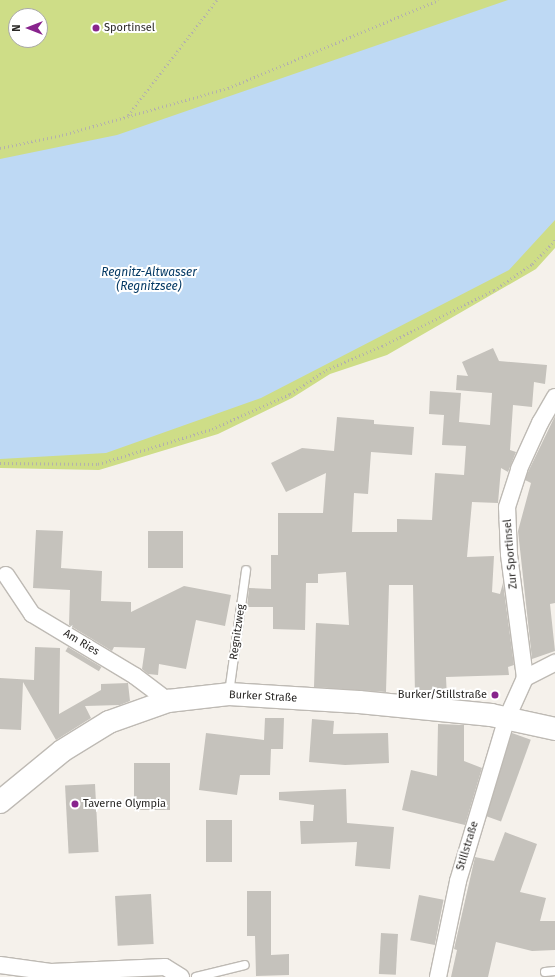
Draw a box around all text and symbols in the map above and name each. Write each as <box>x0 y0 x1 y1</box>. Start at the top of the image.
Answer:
north arrow <box>8 8 48 48</box>
place label: Sportinsel <box>104 21 155 35</box>
marker: Sportinsel <box>91 23 101 33</box>
text: N <box>10 24 23 32</box>
water label: Regnitz-Altwasser (Regnitzsee) <box>101 266 197 294</box>
street label: Zur Sportinsel <box>501 518 521 590</box>
street label: Regnitzweg <box>228 603 248 661</box>
street label: Am Ries <box>61 627 101 659</box>
place label: Burker/Stillstraße <box>398 688 487 702</box>
street label: Burker Straße <box>229 689 297 705</box>
marker: Burker/Stillstraße <box>490 690 500 700</box>
place label: Taverne Olympia <box>83 797 166 811</box>
marker: Taverne Olympia <box>70 799 80 809</box>
street label: Stillstraße <box>454 820 482 872</box>

